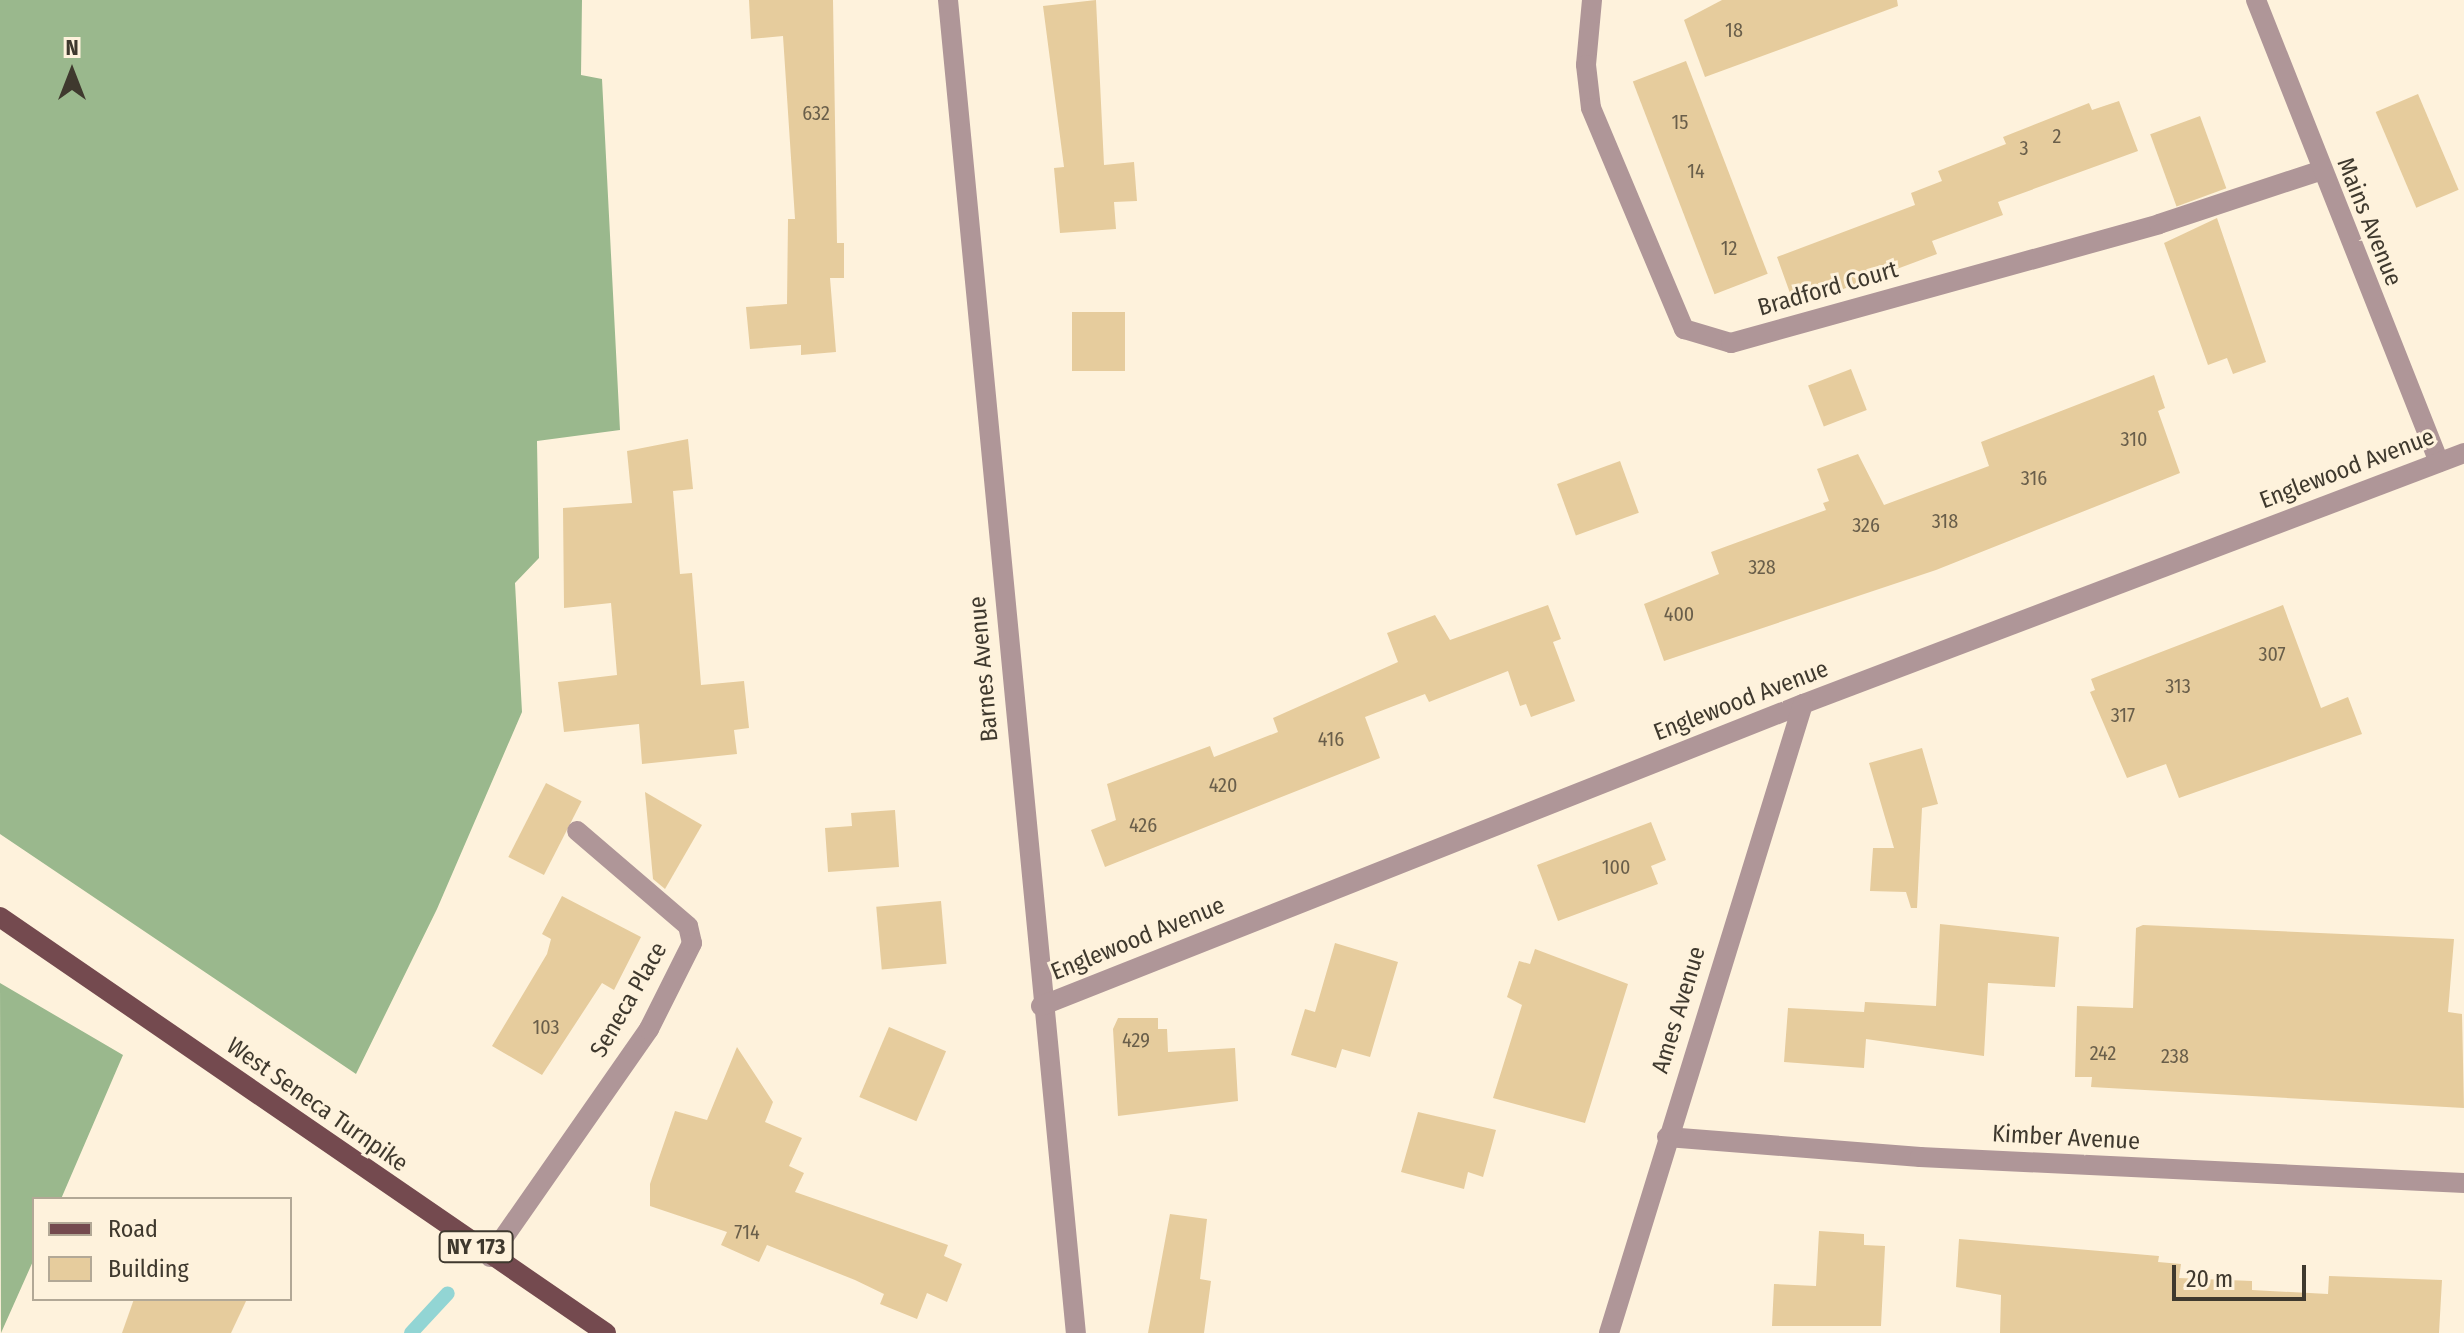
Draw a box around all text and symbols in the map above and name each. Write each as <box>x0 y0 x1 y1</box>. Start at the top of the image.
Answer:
house number: 18 <box>1725 18 1743 42</box>
north arrow <box>32 32 112 112</box>
text: N <box>65 34 79 61</box>
house number: 632 <box>802 101 830 125</box>
house number: 15 <box>1672 110 1688 134</box>
house number: 2 <box>2053 124 2061 148</box>
house number: 3 <box>2019 136 2029 160</box>
street label: Mains Avenue <box>2330 154 2408 290</box>
house number: 14 <box>1687 159 1705 183</box>
house number: 12 <box>1721 236 1737 260</box>
street label: Bradford Court <box>1755 255 1901 323</box>
street label: Englewood Avenue <box>2256 422 2438 516</box>
house number: 310 <box>2121 427 2147 451</box>
house number: 316 <box>2021 466 2047 490</box>
house number: 318 <box>1932 509 1958 533</box>
house number: 326 <box>1852 513 1880 537</box>
house number: 328 <box>1748 555 1776 579</box>
street label: Barnes Avenue <box>963 595 1005 743</box>
house number: 400 <box>1664 602 1694 626</box>
house number: 307 <box>2258 642 2286 666</box>
street label: Englewood Avenue <box>1650 654 1832 748</box>
house number: 313 <box>2165 674 2191 698</box>
house number: 317 <box>2111 703 2135 727</box>
house number: 416 <box>1318 727 1344 751</box>
house number: 420 <box>1209 773 1237 797</box>
house number: 426 <box>1129 813 1157 837</box>
house number: 100 <box>1602 855 1630 879</box>
street label: Englewood Avenue <box>1047 891 1229 987</box>
street label: Seneca Place <box>585 938 673 1062</box>
street label: Ames Avenue <box>1646 943 1712 1077</box>
house number: 103 <box>532 1015 560 1039</box>
house number: 429 <box>1122 1028 1150 1052</box>
street label: West Seneca Turnpike <box>221 1032 413 1178</box>
house number: 242 <box>2090 1041 2116 1065</box>
house number: 238 <box>2161 1044 2189 1068</box>
street label: Kimber Avenue <box>1991 1120 2141 1156</box>
legend <box>32 1197 292 1301</box>
text: Road <box>108 1215 158 1243</box>
house number: 714 <box>734 1220 760 1244</box>
road number: NY 173 <box>438 1229 514 1265</box>
scale bar <box>2176 1249 2310 1299</box>
text: Building <box>108 1255 189 1283</box>
text: 20 m <box>2186 1265 2233 1293</box>

